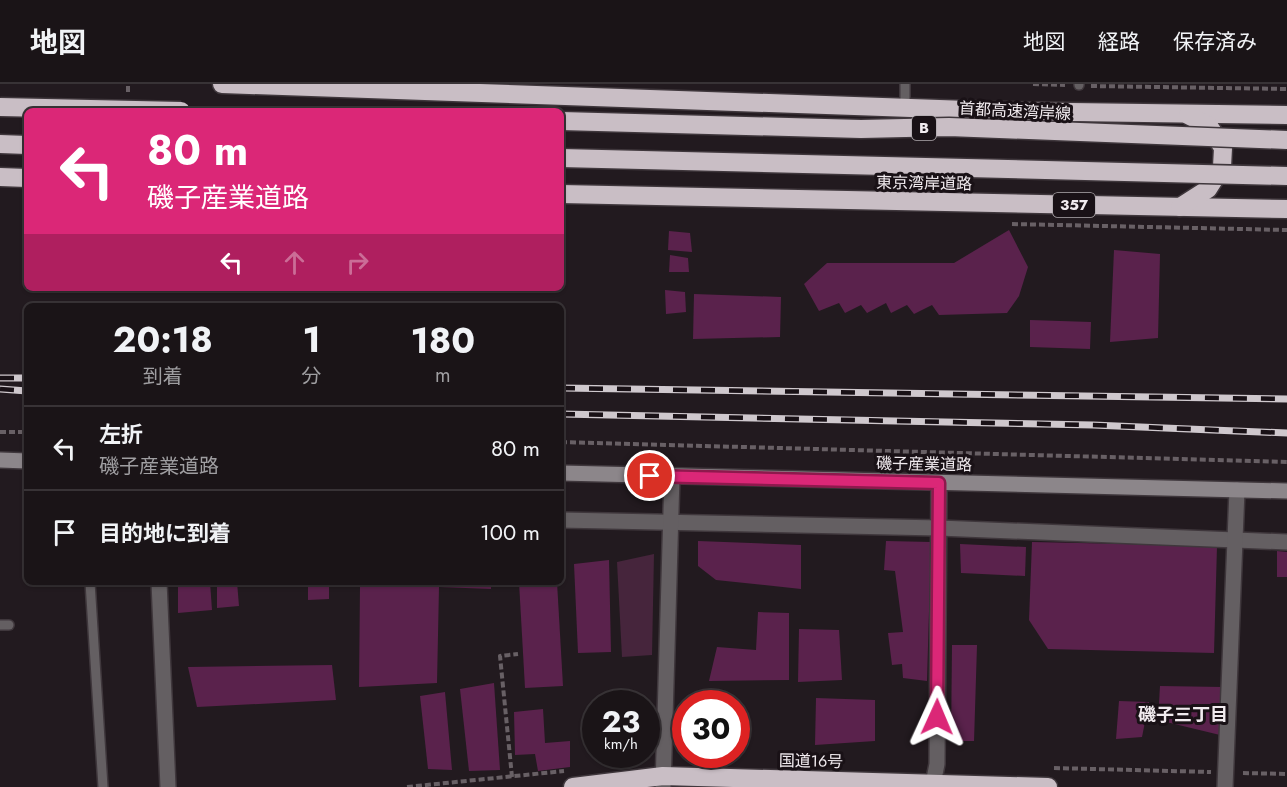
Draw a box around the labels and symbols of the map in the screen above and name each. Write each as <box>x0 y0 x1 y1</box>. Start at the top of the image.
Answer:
street label: 首都高速湾岸線 <box>958 97 1072 125</box>
road number: B <box>912 116 936 140</box>
street label: 東京湾岸道路 <box>876 171 972 195</box>
road number: 357 <box>1053 193 1095 217</box>
pin <box>624 450 675 501</box>
street label: 磯子産業道路 <box>876 452 972 476</box>
position arrow <box>905 685 969 749</box>
speed limit sign: 30 <box>672 690 750 768</box>
district label: 磯子三丁目 <box>1138 702 1228 728</box>
street label: 国道16号 <box>779 749 843 773</box>

